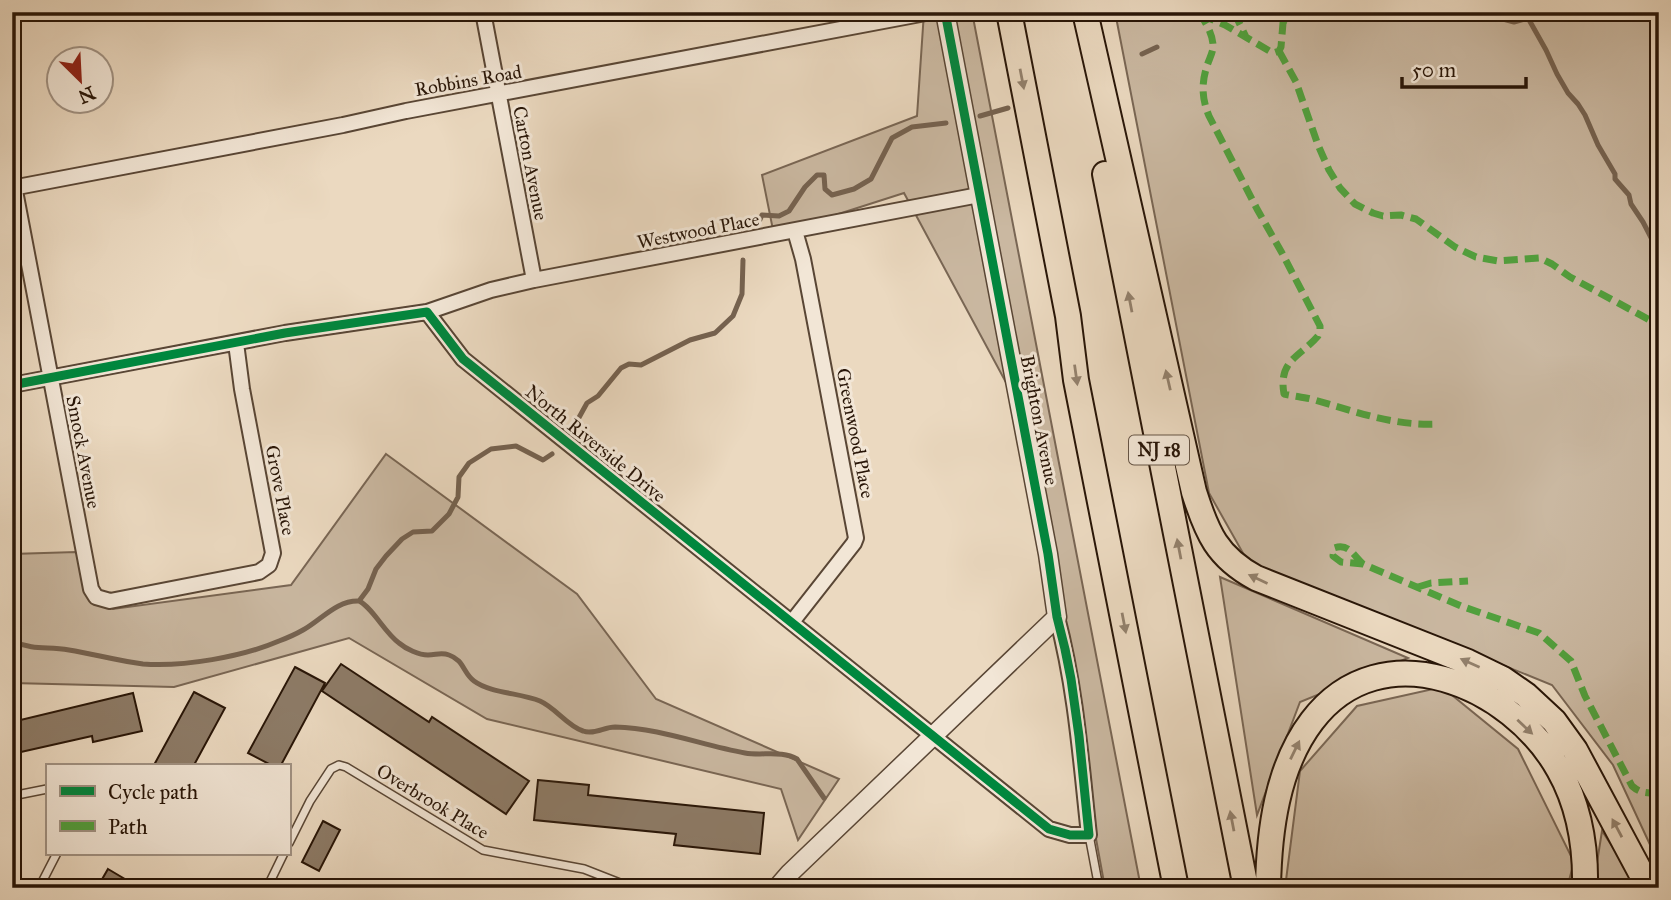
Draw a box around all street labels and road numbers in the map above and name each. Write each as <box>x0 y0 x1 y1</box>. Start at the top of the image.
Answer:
street label: Robbins Road <box>413 60 524 101</box>
street label: Carton Avenue <box>508 104 553 222</box>
street label: Westwood Place <box>635 207 761 254</box>
street label: Brighton Avenue <box>1015 353 1063 487</box>
street label: Greenwood Place <box>832 366 879 500</box>
street label: North Riverside Drive <box>521 380 671 507</box>
street label: Smock Avenue <box>61 394 106 511</box>
road number: NJ 18 <box>1129 436 1189 464</box>
street label: Grove Place <box>261 443 301 537</box>
street label: Overbrook Place <box>372 759 493 844</box>

